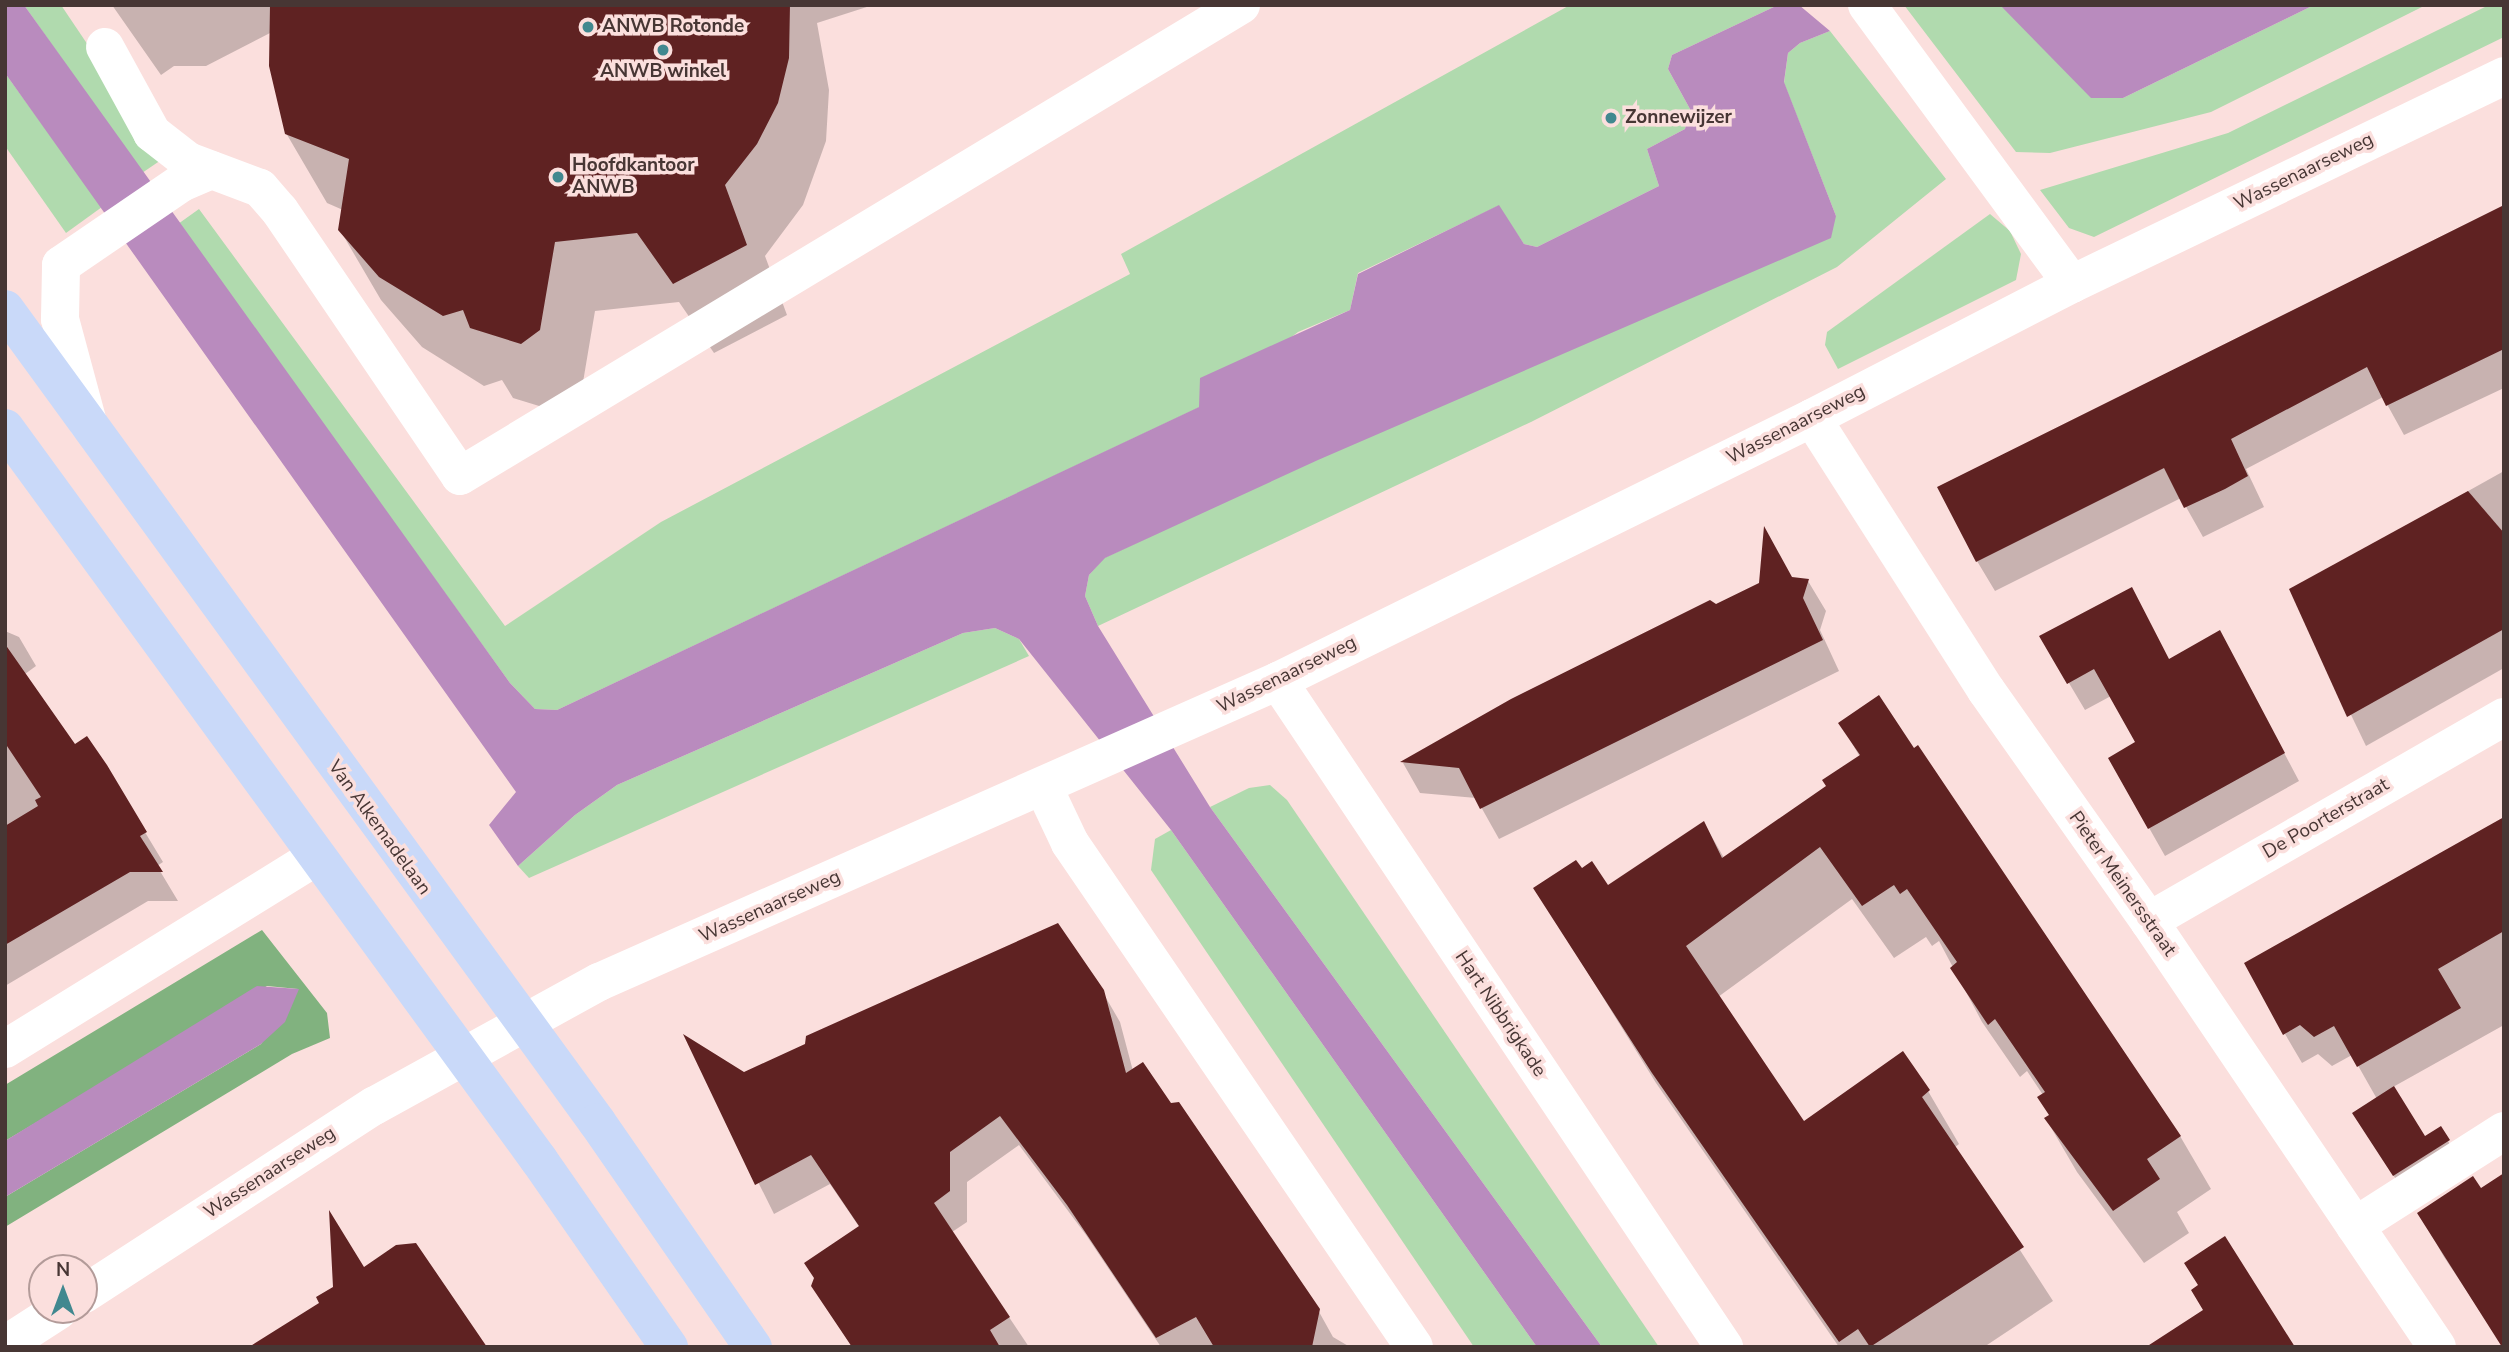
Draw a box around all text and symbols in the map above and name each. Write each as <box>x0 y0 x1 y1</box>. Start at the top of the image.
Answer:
place label: ANWB Rotonde <box>602 16 744 38</box>
marker: ANWB Rotonde <box>580 19 596 35</box>
marker: ANWB winkel <box>655 42 671 58</box>
place label: ANWB winkel <box>600 61 726 83</box>
place label: Zonnewijzer <box>1625 107 1732 129</box>
marker: Zonnewijzer <box>1603 110 1619 126</box>
street label: Wassenaarseweg <box>2231 128 2377 216</box>
place label: Hoofdkantoor ANWB <box>572 155 695 199</box>
marker: Hoofdkantoor ANWB <box>550 169 566 185</box>
street label: Wassenaarseweg <box>1723 380 1869 470</box>
street label: Wassenaarseweg <box>1214 631 1360 719</box>
street label: Van Alkemadelaan <box>323 756 435 900</box>
street label: De Poorterstraat <box>2259 774 2393 864</box>
street label: Pieter Meinersstraat <box>2063 807 2181 961</box>
street label: Wassenaarseweg <box>696 866 844 948</box>
street label: Hart Nibbrigkade <box>1449 947 1551 1081</box>
street label: Wassenaarseweg <box>200 1122 340 1224</box>
north arrow <box>28 1254 98 1324</box>
text: N <box>56 1257 70 1283</box>

